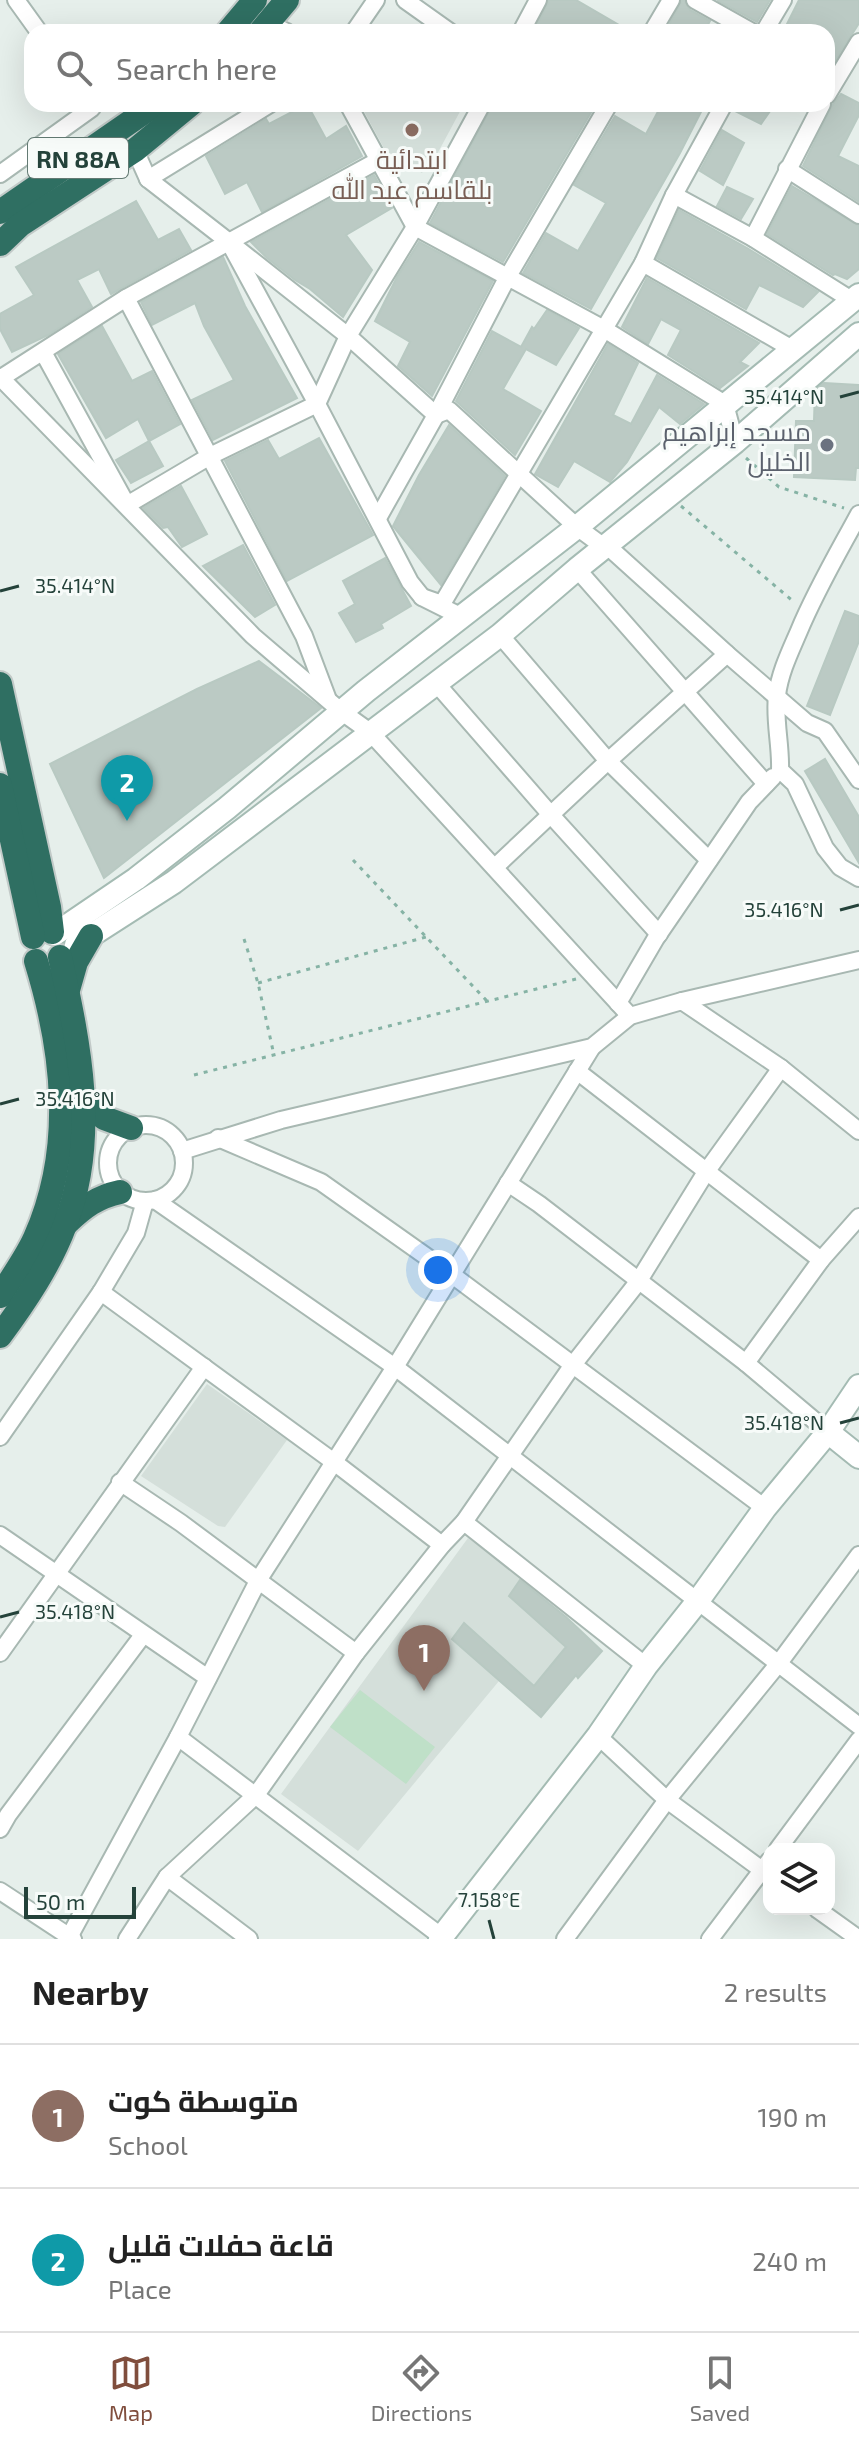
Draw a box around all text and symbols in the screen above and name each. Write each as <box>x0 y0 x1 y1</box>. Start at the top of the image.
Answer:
search box <box>24 24 835 112</box>
icon: search <box>52 46 96 90</box>
text: Search here <box>116 50 277 86</box>
marker: ابتدائية بلقاسم عبد الله <box>403 121 421 139</box>
road number: RN 88A <box>28 138 128 178</box>
place label: ابتدائية بلقاسم عبد الله <box>332 143 492 208</box>
text: 35.414°N <box>744 384 824 408</box>
place label: مسجد إبراهيم الخليل <box>662 415 811 478</box>
marker: مسجد إبراهيم الخليل <box>818 436 836 454</box>
text: 35.414°N <box>35 573 115 597</box>
pin: 2 <box>101 755 153 821</box>
text: 35.416°N <box>744 897 824 921</box>
text: 35.416°N <box>35 1086 115 1110</box>
your location <box>418 1250 458 1290</box>
text: 35.418°N <box>744 1410 824 1434</box>
text: 35.418°N <box>35 1599 115 1623</box>
pin: 1 <box>398 1625 450 1691</box>
map controls <box>763 1843 835 1915</box>
button: layers <box>763 1843 835 1915</box>
scale bar <box>24 1883 136 1919</box>
text: 7.158°E <box>458 1887 520 1911</box>
text: 50 m <box>36 1888 85 1914</box>
text: Nearby <box>32 1971 149 2012</box>
text: 2 results <box>724 1976 827 2007</box>
text: متوسطة كوت <box>108 2082 299 2118</box>
text: 1 <box>52 2101 64 2132</box>
text: 190 m <box>758 2101 827 2132</box>
text: School <box>108 2129 188 2160</box>
text: قاعة حفلات قليل <box>108 2226 334 2262</box>
text: 2 <box>50 2245 66 2276</box>
text: 240 m <box>752 2245 827 2276</box>
text: Place <box>108 2273 172 2304</box>
tab: Map <box>109 2351 153 2425</box>
tab: Directions <box>371 2351 472 2425</box>
tab: Saved <box>690 2351 750 2425</box>

